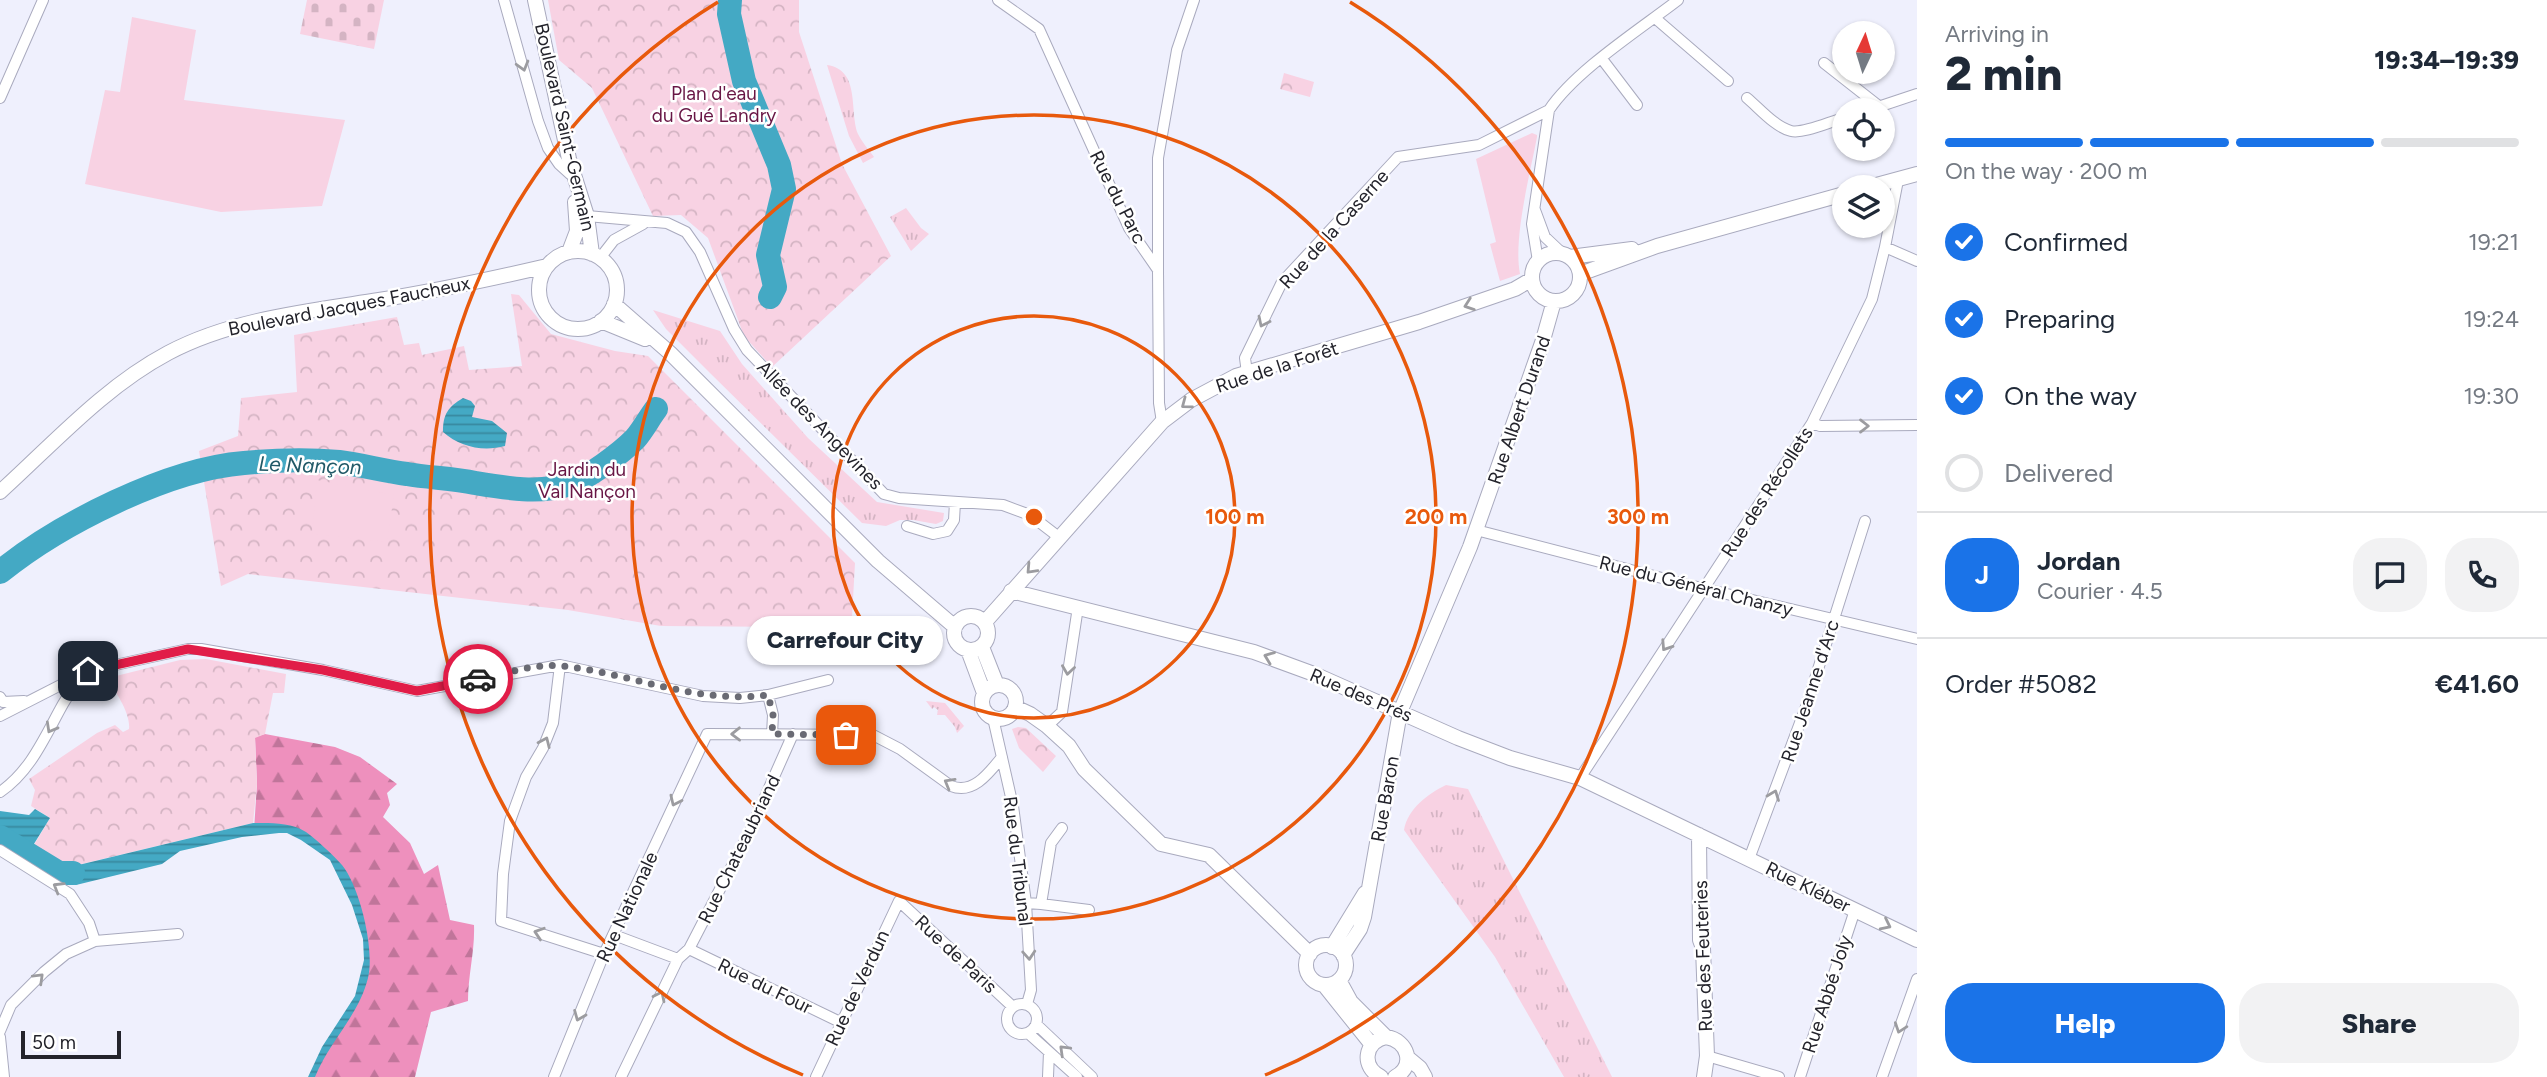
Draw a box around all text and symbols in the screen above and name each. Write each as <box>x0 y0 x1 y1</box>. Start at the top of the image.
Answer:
text: Arriving in <box>1945 20 2049 48</box>
street label: Boulevard Saint-Germain <box>530 21 600 233</box>
north arrow <box>1832 21 1895 84</box>
map controls <box>1832 21 1895 238</box>
text: 19:34–19:39 <box>2374 44 2519 76</box>
text: 2 min <box>1945 46 2062 102</box>
one-way arrow <box>514 60 529 72</box>
park label: Plan d'eau du Gué Landry <box>652 82 776 127</box>
button: locate <box>1832 98 1895 161</box>
street label: Rue du Parc <box>1085 147 1151 247</box>
text: On the way · 200 m <box>1945 157 2147 185</box>
street label: Rue de la Caserne <box>1274 165 1394 293</box>
button: layers <box>1832 175 1895 238</box>
icon: check <box>1945 223 1983 261</box>
text: Confirmed <box>2004 226 2128 258</box>
text: 19:21 <box>2468 228 2519 256</box>
street label: Boulevard Jacques Faucheux <box>226 271 472 341</box>
one-way arrow <box>1464 297 1476 311</box>
icon: check <box>1945 300 1983 338</box>
text: Preparing <box>2004 303 2115 335</box>
text: 19:24 <box>2464 305 2519 333</box>
one-way arrow <box>1257 315 1271 327</box>
street label: Rue Albert Durand <box>1483 333 1555 487</box>
street label: Rue de la Forêt <box>1213 336 1341 398</box>
street label: Allée des Angevines <box>752 356 888 494</box>
icon: check <box>1945 377 1983 415</box>
text: On the way <box>2004 380 2137 412</box>
text: 19:30 <box>2463 382 2519 410</box>
one-way arrow <box>1182 396 1194 408</box>
one-way arrow <box>1859 418 1870 434</box>
street label: Rue des Récollets <box>1716 422 1818 562</box>
water label: Le Nançon <box>258 451 362 479</box>
text: Delivered <box>2004 457 2113 489</box>
park label: Jardin du Val Nançon <box>538 458 636 503</box>
text: 100 m <box>1205 504 1265 529</box>
text: 200 m <box>1405 504 1467 529</box>
text: 300 m <box>1607 504 1669 529</box>
centre of rings <box>1022 505 1046 529</box>
button: chat <box>2353 538 2427 612</box>
button: phone <box>2445 538 2519 612</box>
text: Jordan <box>2037 545 2120 577</box>
street label: Rue du Général Chanzy <box>1597 551 1795 621</box>
text: J <box>1975 559 1989 591</box>
one-way arrow <box>1027 561 1040 574</box>
text: Courier · 4.5 <box>2037 577 2163 605</box>
callout: Carrefour City <box>748 616 944 665</box>
street label: Rue Jeanne d'Arc <box>1776 617 1844 765</box>
text: Carrefour City <box>767 626 923 654</box>
one-way arrow <box>1662 638 1675 651</box>
pin <box>58 641 118 701</box>
courier <box>443 644 513 714</box>
icon: home <box>69 652 107 690</box>
one-way arrow <box>1264 652 1276 666</box>
icon: car <box>459 660 497 698</box>
street label: Rue des Prés <box>1306 663 1416 727</box>
one-way arrow <box>1061 664 1076 676</box>
text: Order #5082 <box>1945 668 2097 700</box>
text: €41.60 <box>2435 668 2519 700</box>
pin <box>816 705 876 765</box>
icon: bag <box>827 716 865 754</box>
one-way arrow <box>46 721 59 734</box>
one-way arrow <box>731 726 741 742</box>
one-way arrow <box>537 736 551 749</box>
street label: Rue Baron <box>1366 754 1404 844</box>
street label: Rue Chateaubriand <box>693 771 785 927</box>
one-way arrow <box>943 778 956 791</box>
one-way arrow <box>1766 790 1780 802</box>
one-way arrow <box>669 794 683 806</box>
street label: Rue du Tribunal <box>999 795 1037 927</box>
street label: Rue Nationale <box>591 848 663 966</box>
street label: Rue Kléber <box>1762 857 1855 918</box>
street label: Rue des Feuteries <box>1689 880 1717 1032</box>
one-way arrow <box>52 882 65 895</box>
street label: Rue de Paris <box>910 910 1002 998</box>
one-way arrow <box>1879 917 1891 931</box>
street label: Rue de Verdun <box>820 926 894 1050</box>
one-way arrow <box>534 927 546 941</box>
street label: Rue Abbé Joly <box>1797 932 1857 1056</box>
one-way arrow <box>1021 949 1036 960</box>
street label: Rue du Four <box>714 953 817 1019</box>
one-way arrow <box>31 973 44 986</box>
button: Help <box>1945 983 2225 1063</box>
button: Share <box>2239 983 2519 1063</box>
one-way arrow <box>652 991 666 1003</box>
one-way arrow <box>574 1009 588 1021</box>
one-way arrow <box>1894 1021 1908 1034</box>
scale bar <box>21 1028 121 1060</box>
text: 50 m <box>32 1031 76 1054</box>
one-way arrow <box>1060 1046 1073 1059</box>

